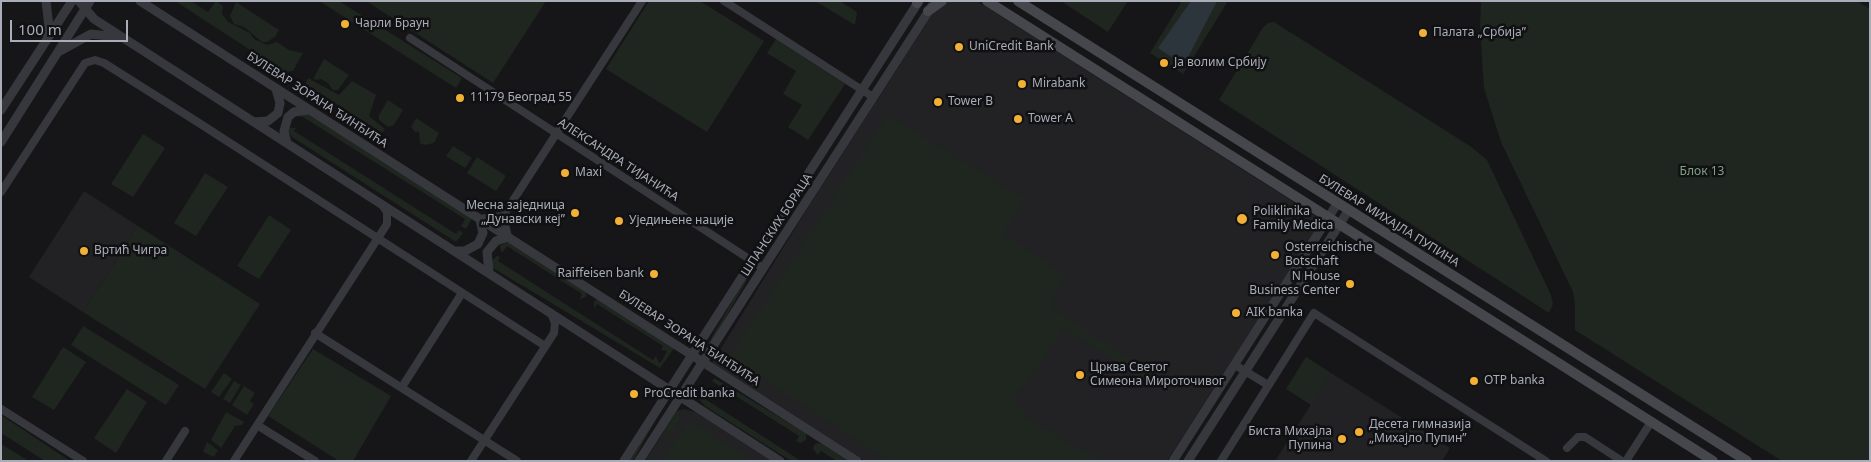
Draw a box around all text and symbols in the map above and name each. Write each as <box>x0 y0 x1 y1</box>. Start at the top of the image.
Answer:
scale bar <box>12 10 130 42</box>
place label: Чарли Браун <box>355 17 429 31</box>
marker: Чарли Браун <box>339 18 351 30</box>
text: 100 m <box>18 19 62 39</box>
place label: Палата „Србија” <box>1433 26 1526 40</box>
marker: Палата „Србија” <box>1417 27 1429 39</box>
place label: UniCredit Bank <box>969 40 1054 54</box>
marker: UniCredit Bank <box>953 41 965 53</box>
street label: БУЛЕВАР ЗОРАНА ЂИНЂИЋА <box>244 49 390 151</box>
place label: Ја волим Србију <box>1174 56 1267 70</box>
marker: Ја волим Србију <box>1158 57 1170 69</box>
place label: Mirabank <box>1032 77 1085 91</box>
marker: Mirabank <box>1016 78 1028 90</box>
place label: 11179 Београд 55 <box>470 91 572 105</box>
marker: 11179 Београд 55 <box>454 92 466 104</box>
place label: Tower B <box>948 95 993 109</box>
marker: Tower B <box>932 96 944 108</box>
place label: Tower A <box>1028 112 1073 126</box>
marker: Tower A <box>1012 113 1024 125</box>
street label: АЛЕКСАНДРА ТИЈАНИЋА <box>555 115 681 205</box>
park label: Блок 13 <box>1680 165 1724 179</box>
place label: Maxi <box>575 166 602 180</box>
marker: Maxi <box>559 167 571 179</box>
street label: ШПАНСКИХ БОРАЦА <box>738 171 816 279</box>
street label: БУЛЕВАР МИХАЈЛА ПУПИНА <box>1316 172 1462 270</box>
place label: Месна заједница „Дунавски кеј” <box>466 199 565 227</box>
place label: Poliklinika Family Medica <box>1253 205 1333 233</box>
marker: Месна заједница „Дунавски кеј” <box>569 207 581 219</box>
marker: Poliklinika Family Medica <box>1235 212 1249 226</box>
place label: Уједињене нације <box>629 214 734 228</box>
marker: Уједињене нације <box>613 215 625 227</box>
place label: Osterreichische Botschaft <box>1285 241 1373 269</box>
place label: Вртић Чигра <box>94 244 167 258</box>
marker: Вртић Чигра <box>78 245 90 257</box>
marker: Osterreichische Botschaft <box>1269 249 1281 261</box>
place label: Raiffeisen bank <box>558 267 644 281</box>
marker: Raiffeisen bank <box>648 268 660 280</box>
place label: N House Business Center <box>1249 270 1340 298</box>
marker: N House Business Center <box>1344 278 1356 290</box>
street label: БУЛЕВАР ЗОРАНА ЂИНЂИЋА <box>616 287 762 389</box>
place label: AIK banka <box>1246 306 1303 320</box>
marker: AIK banka <box>1230 307 1242 319</box>
place label: Црква Светог Симеона Мироточивог <box>1090 361 1224 389</box>
marker: Црква Светог Симеона Мироточивог <box>1074 369 1086 381</box>
place label: OTP banka <box>1484 374 1545 388</box>
marker: OTP banka <box>1468 375 1480 387</box>
place label: ProCredit banka <box>644 387 735 401</box>
marker: ProCredit banka <box>628 388 640 400</box>
place label: Десета гимназија „Михајло Пупин” <box>1369 418 1471 446</box>
place label: Биста Михајла Пупина <box>1248 425 1332 453</box>
marker: Десета гимназија „Михајло Пупин” <box>1353 426 1365 438</box>
marker: Биста Михајла Пупина <box>1336 433 1348 445</box>

